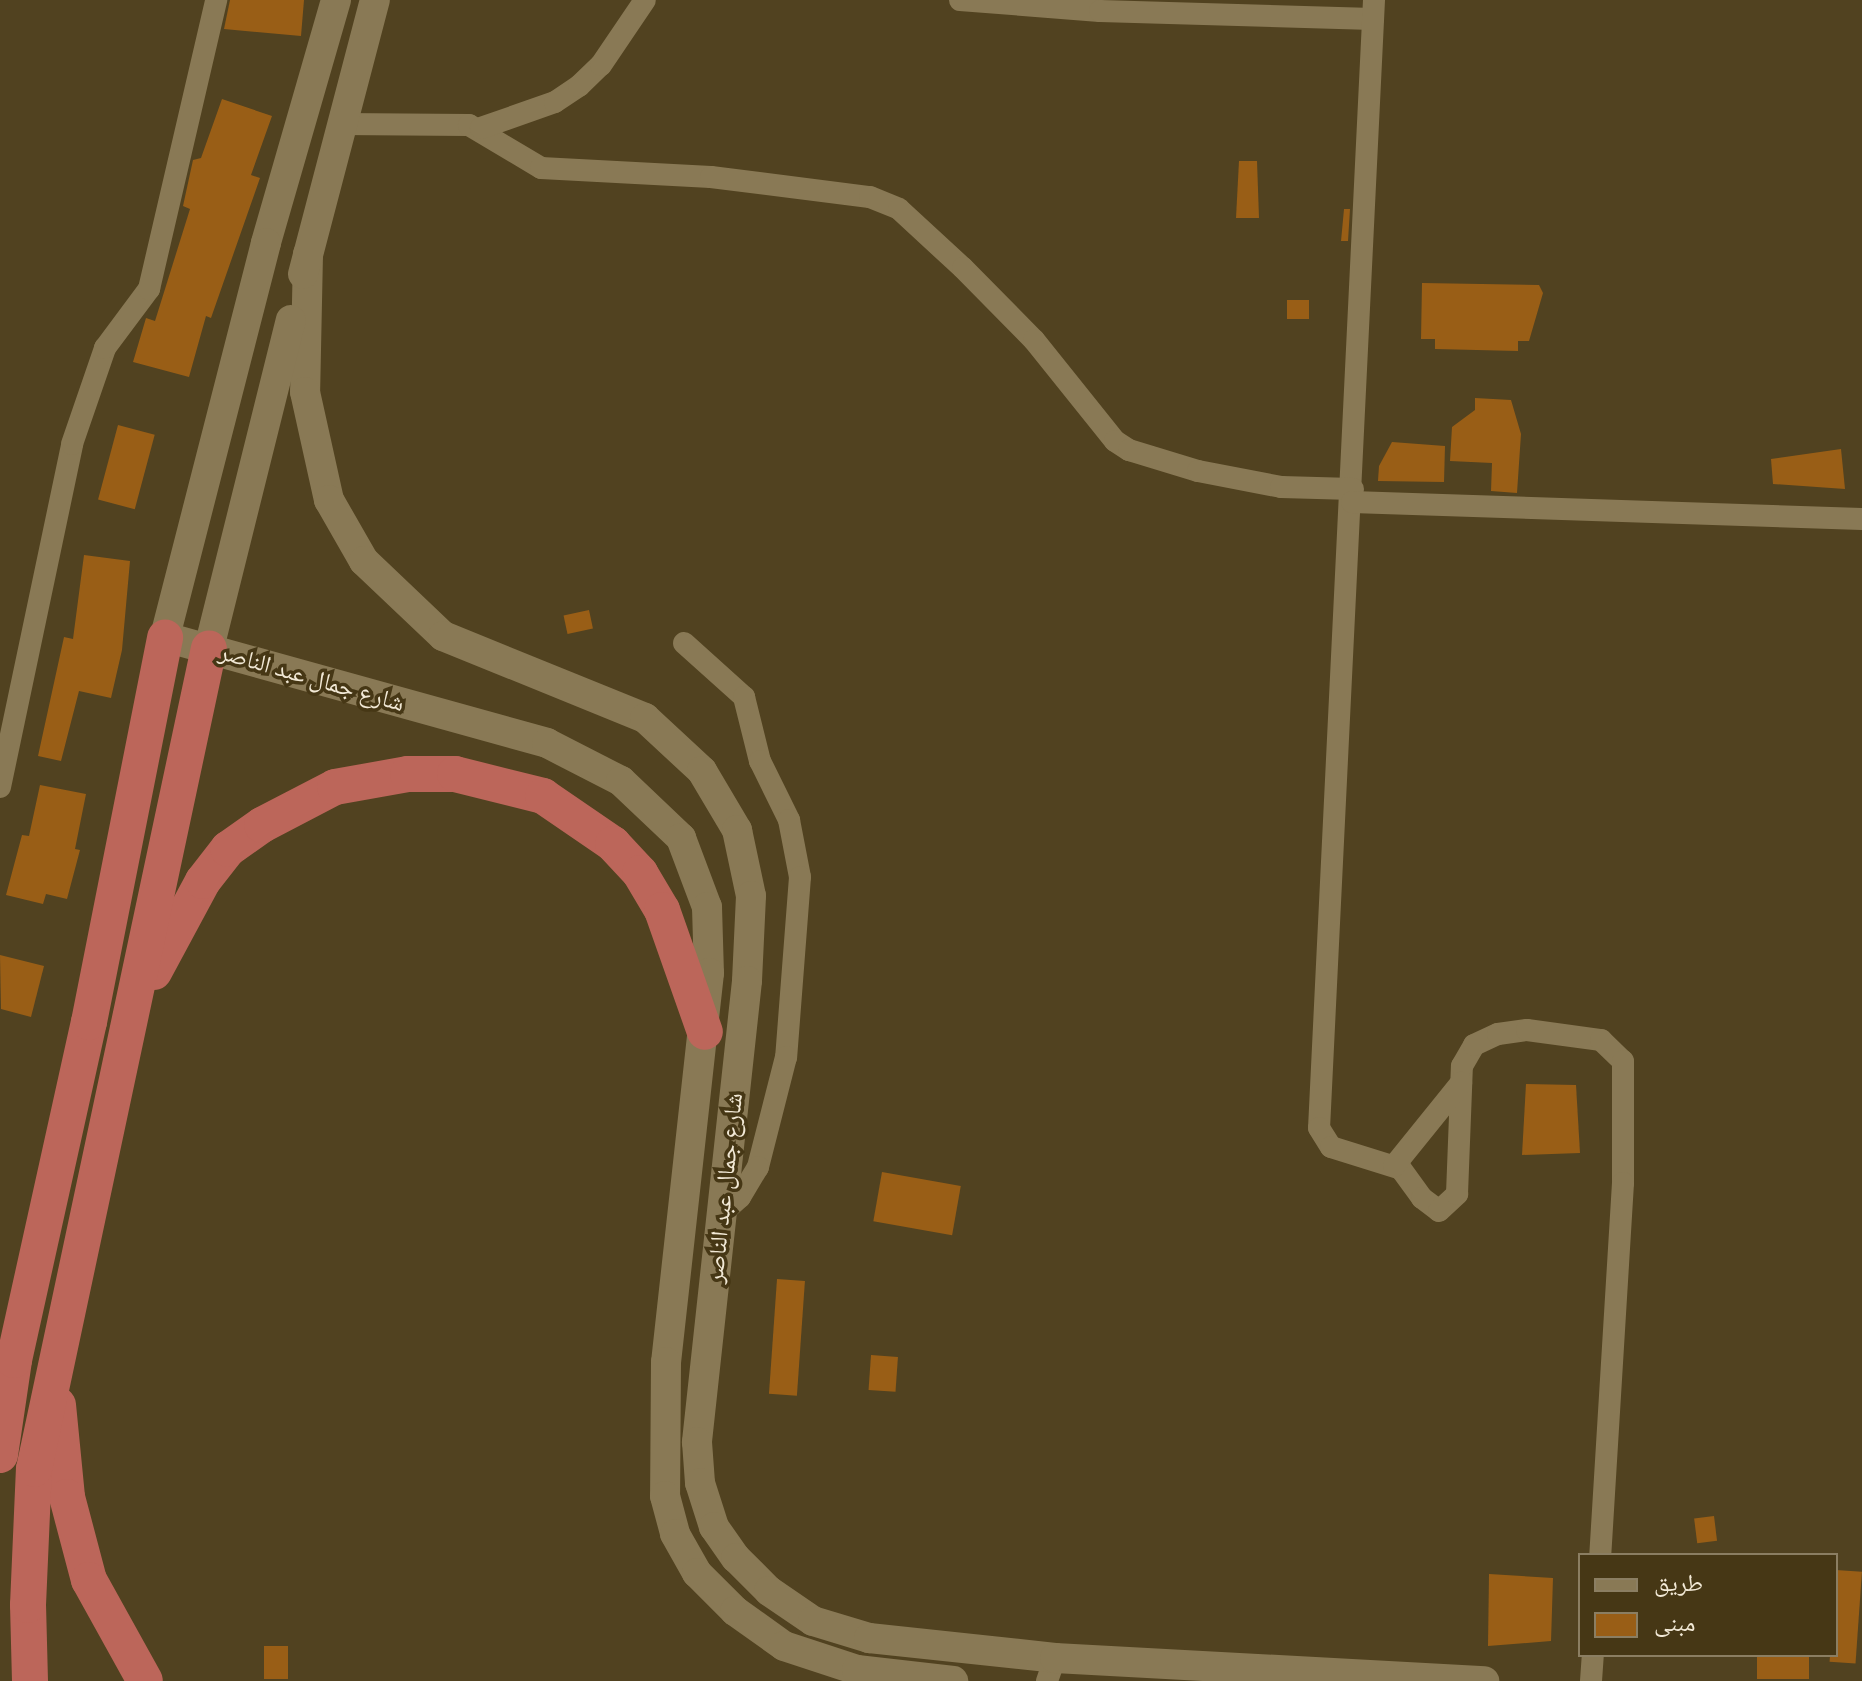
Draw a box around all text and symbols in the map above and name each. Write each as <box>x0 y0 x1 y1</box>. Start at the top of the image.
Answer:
street label: شارع جمال عبد الناصر <box>216 637 408 717</box>
street label: شارع جمال عبد الناصر <box>700 1091 748 1285</box>
legend <box>1578 1553 1838 1657</box>
text: طريق <box>1654 1567 1703 1598</box>
text: مبنى <box>1654 1607 1695 1638</box>

